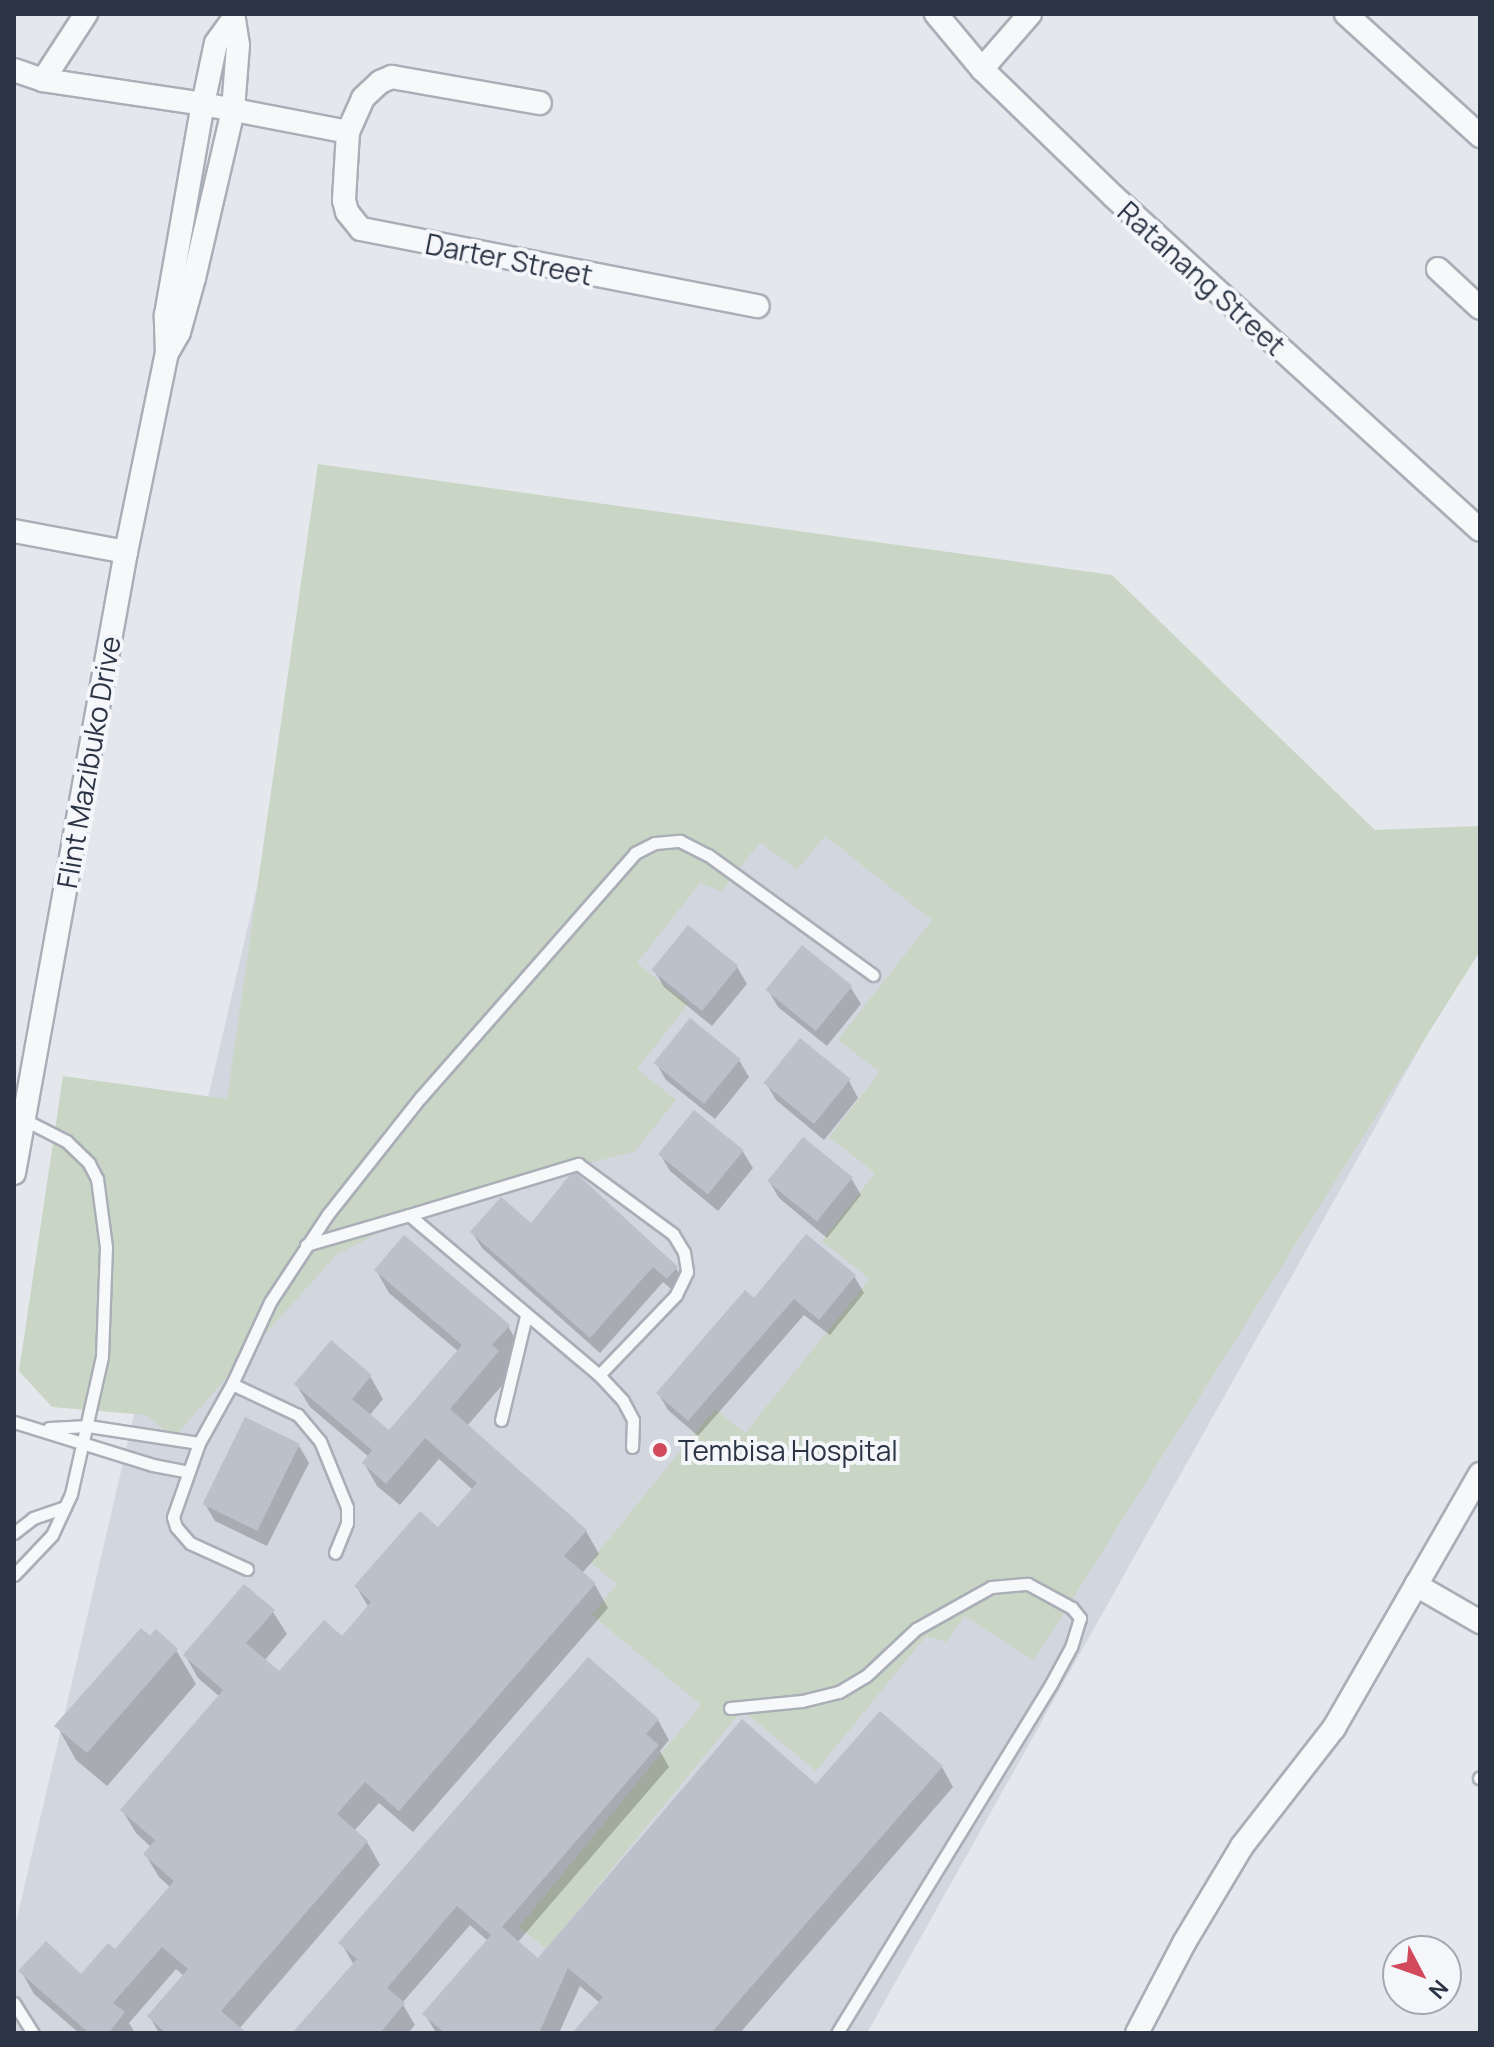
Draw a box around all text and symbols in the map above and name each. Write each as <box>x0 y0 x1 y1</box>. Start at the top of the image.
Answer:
street label: Ratanang Street <box>1112 194 1292 362</box>
street label: Darter Street <box>423 226 595 292</box>
street label: Flint Mazibuko Drive <box>49 633 127 891</box>
place label: Tembisa Hospital <box>678 1433 898 1467</box>
marker: Tembisa Hospital <box>649 1439 671 1461</box>
north arrow <box>1382 1935 1462 2015</box>
text: N <box>1422 1974 1455 2005</box>

